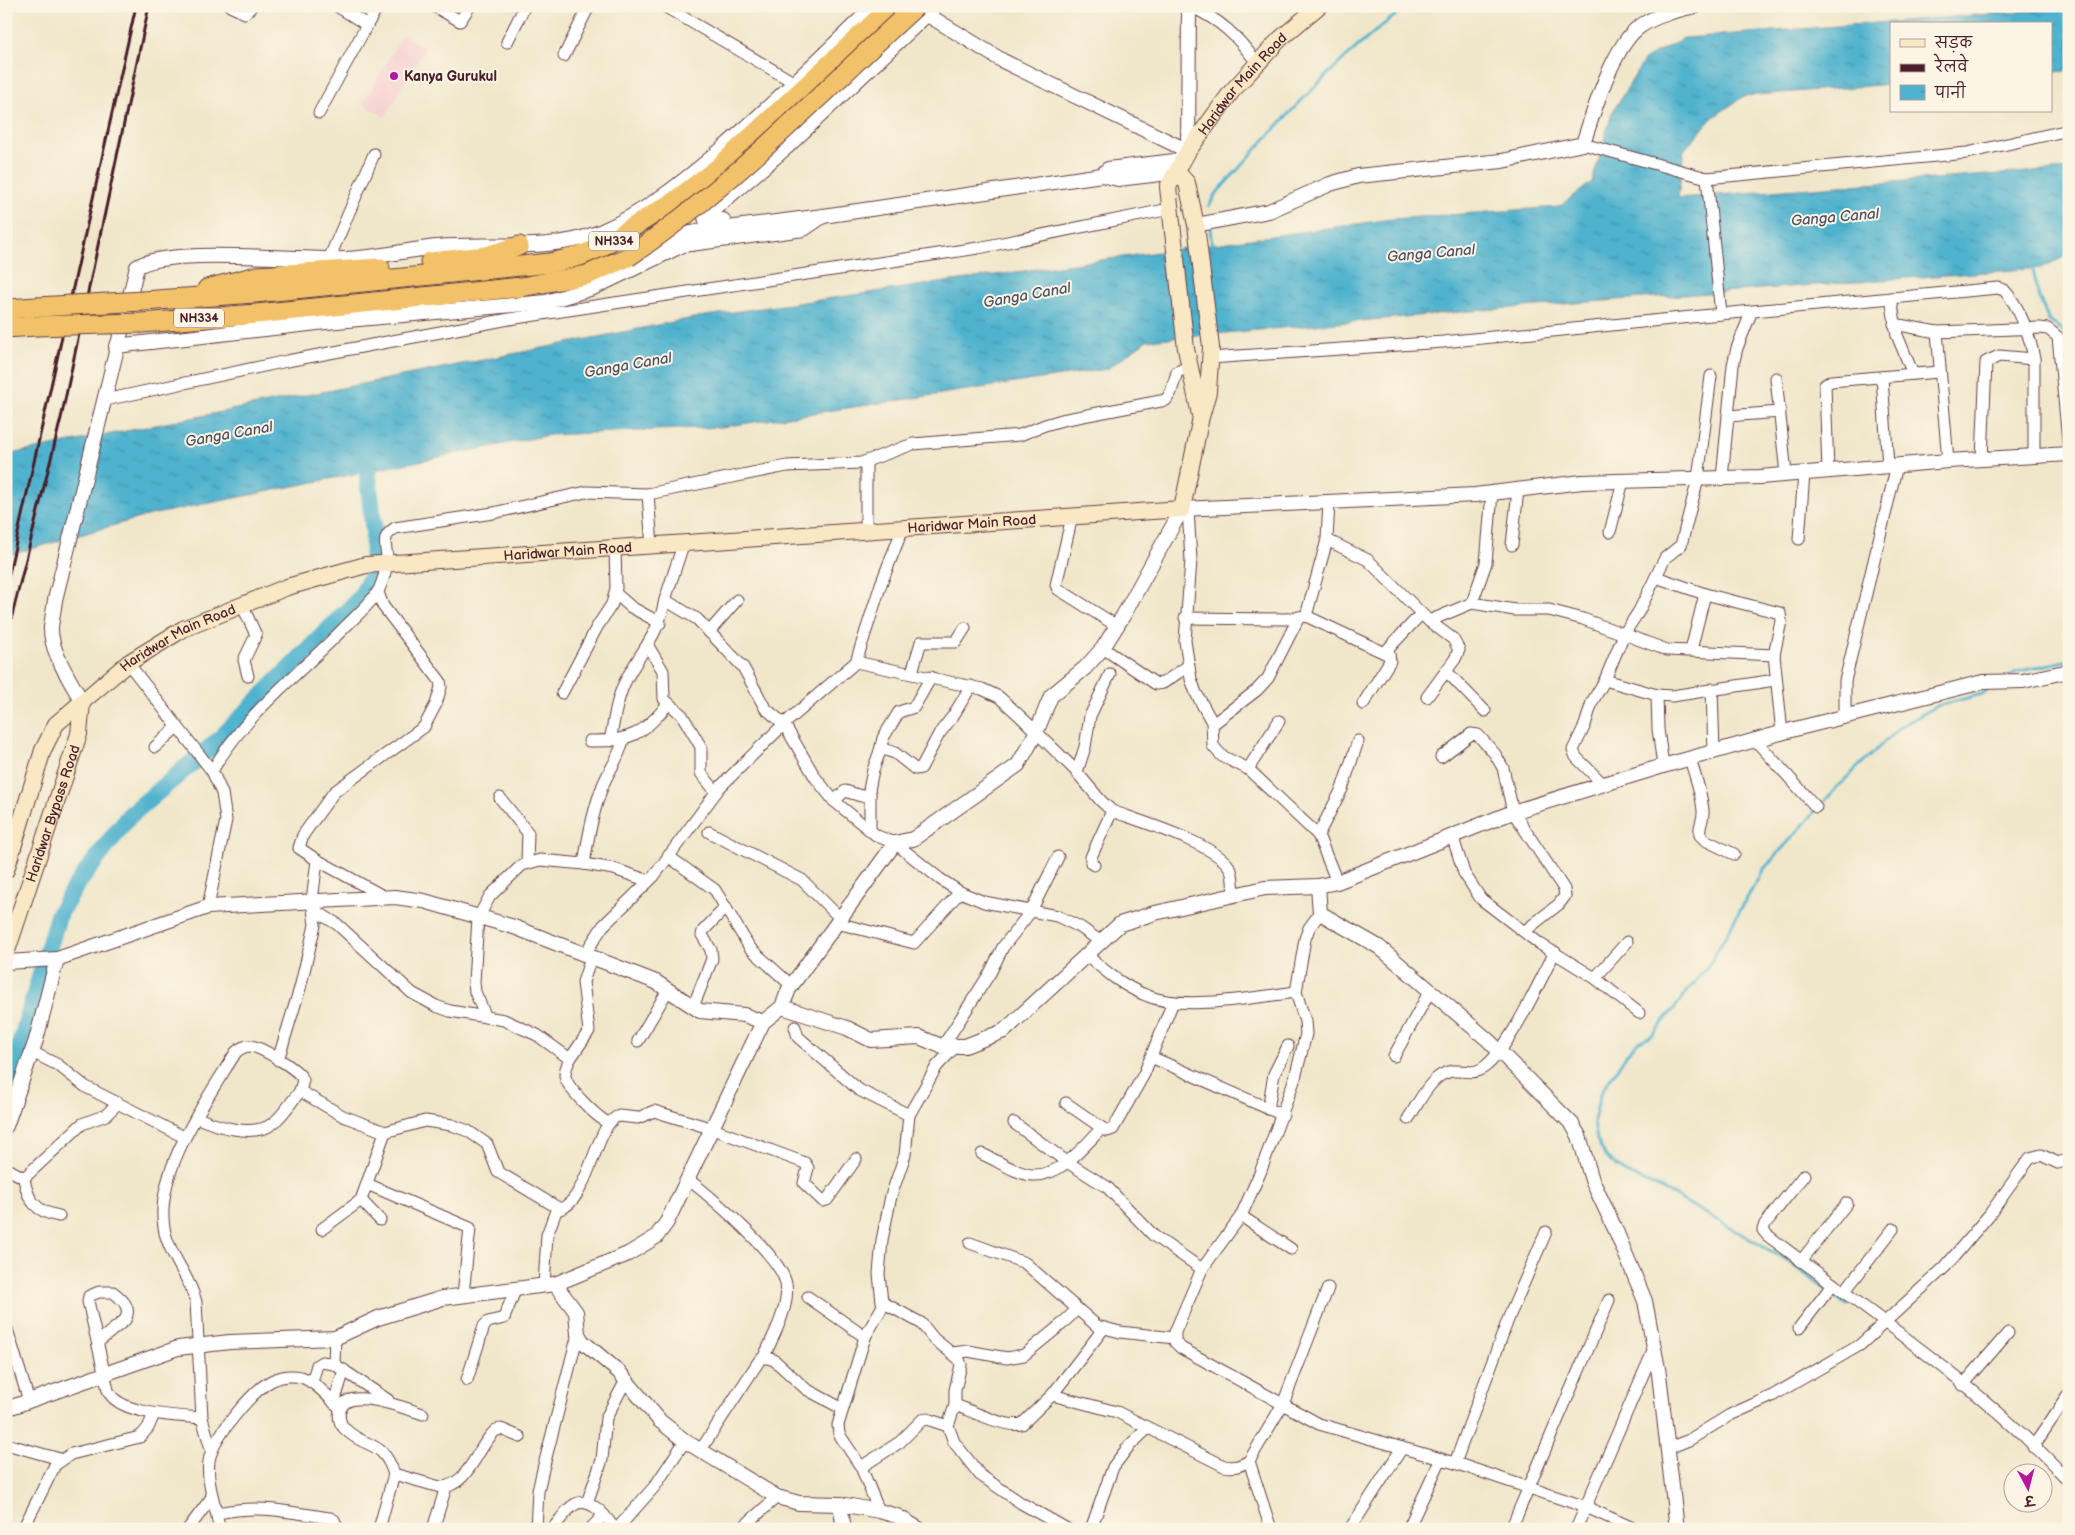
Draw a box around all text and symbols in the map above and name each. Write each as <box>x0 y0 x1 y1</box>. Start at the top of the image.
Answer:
legend <box>1890 22 2052 112</box>
street label: Haridwar Main Road <box>1194 29 1290 139</box>
text: सड़क <box>1934 34 1973 53</box>
text: रेलवे <box>1933 53 1969 77</box>
place label: Kanya Gurukul <box>404 68 497 85</box>
marker: Kanya Gurukul <box>388 70 400 82</box>
text: पानी <box>1934 81 1967 103</box>
water label: Ganga Canal <box>1790 204 1880 231</box>
road number: NH334 <box>589 232 639 250</box>
water label: Ganga Canal <box>1386 240 1476 267</box>
water label: Ganga Canal <box>982 278 1073 313</box>
road number: NH334 <box>174 308 224 328</box>
water label: Ganga Canal <box>583 348 674 383</box>
water label: Ganga Canal <box>184 417 275 452</box>
street label: Haridwar Main Road <box>907 511 1037 537</box>
street label: Haridwar Main Road <box>503 539 633 565</box>
street label: Haridwar Main Road <box>116 601 238 675</box>
street label: Haridwar Bypass Road <box>22 743 84 885</box>
north arrow <box>2002 1462 2052 1512</box>
text: उ <box>2022 1491 2037 1510</box>

